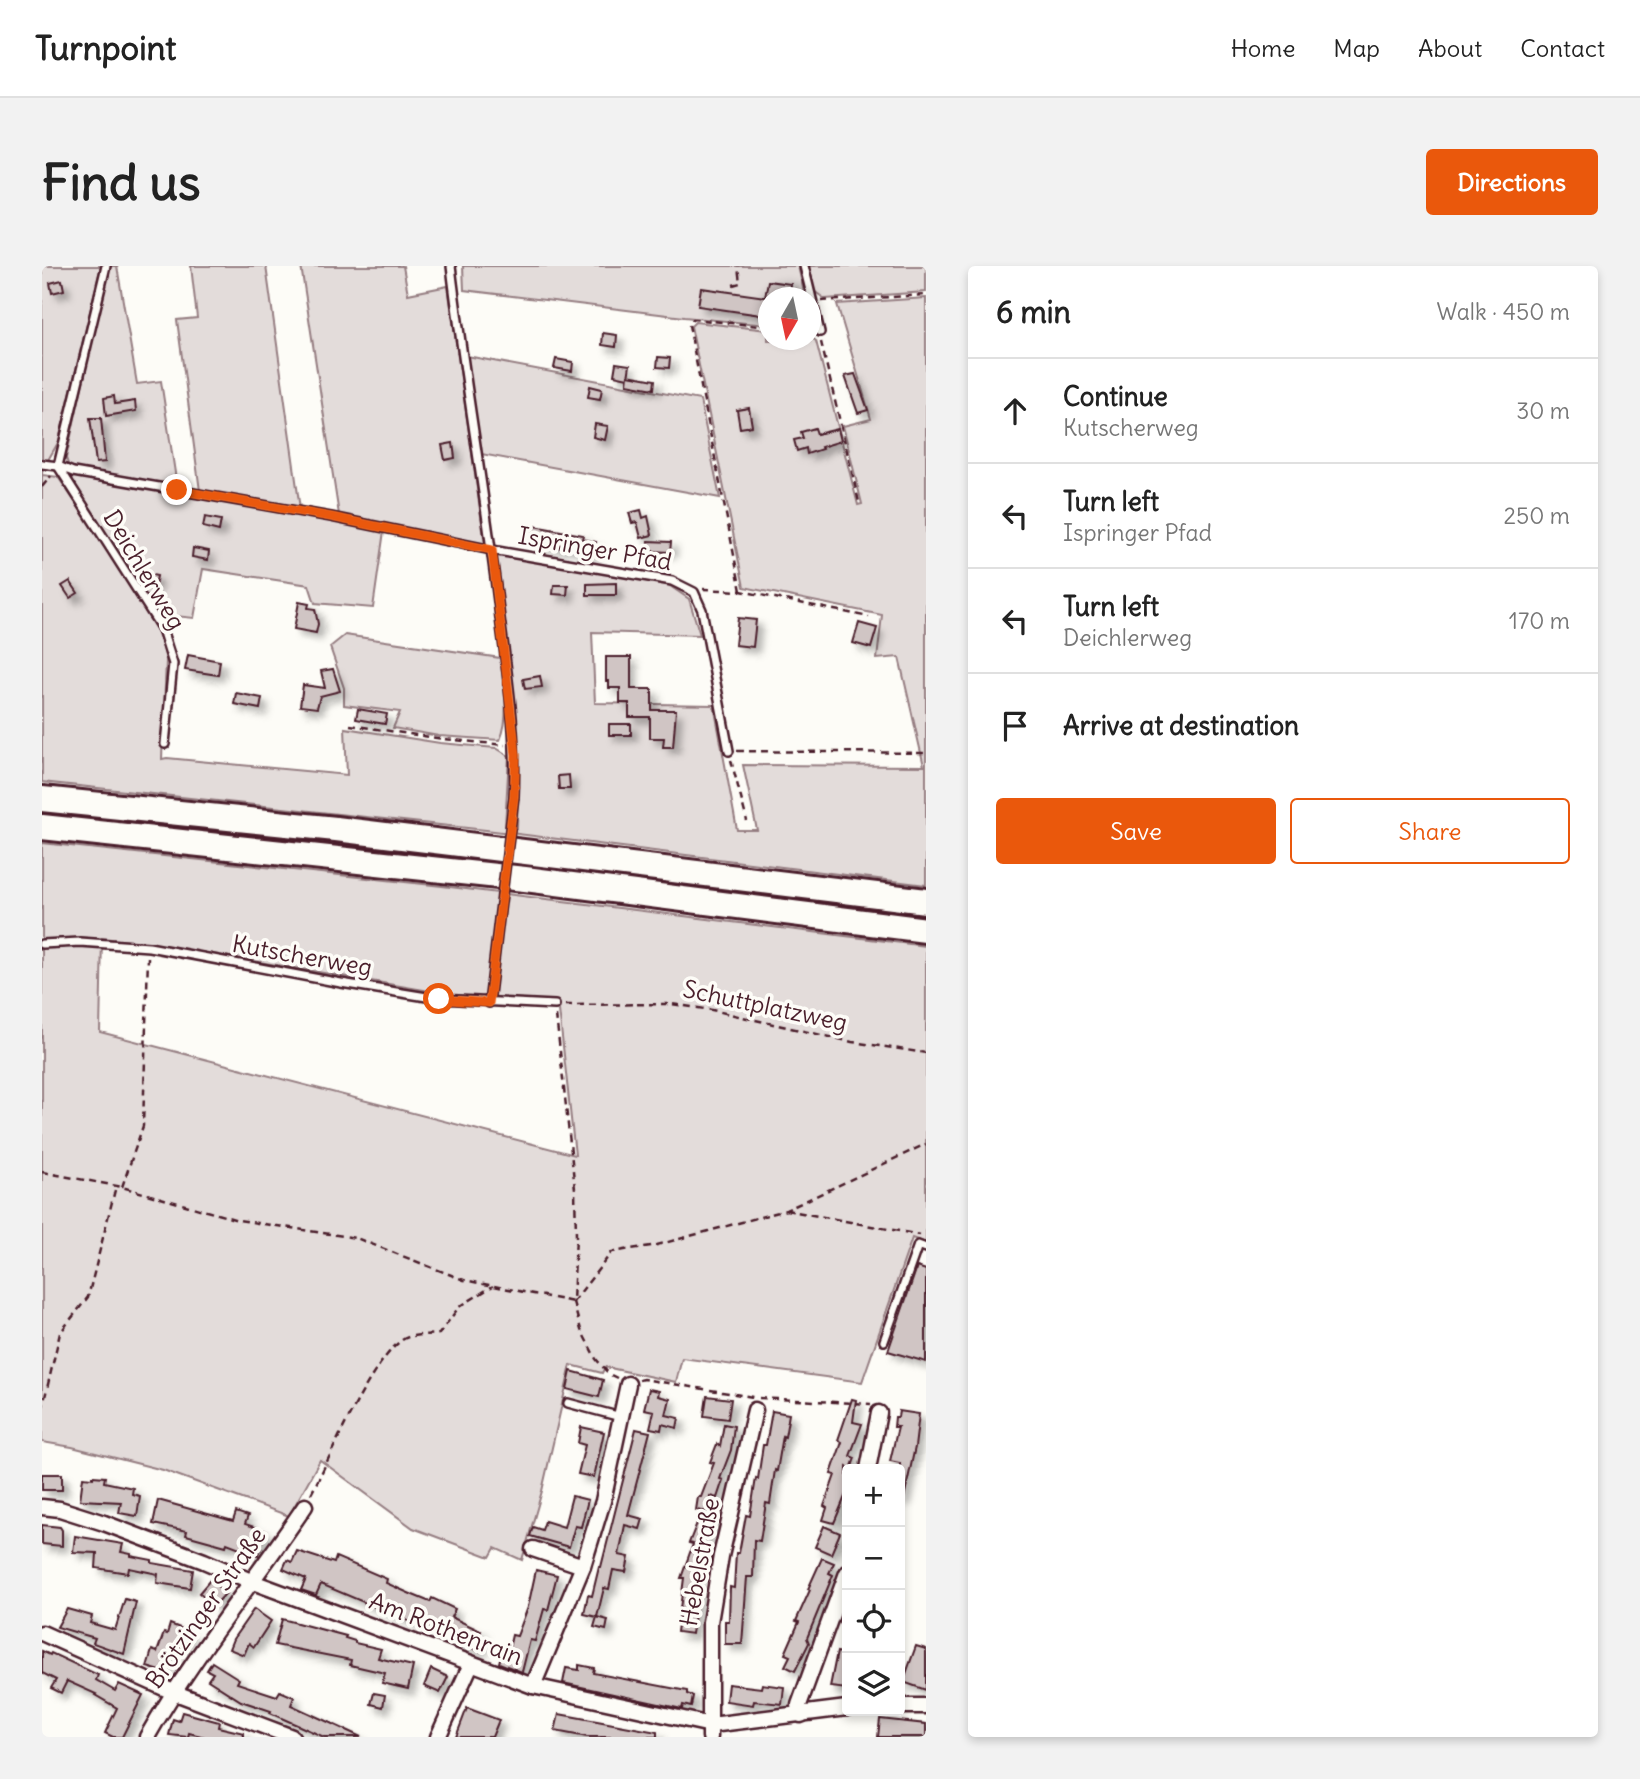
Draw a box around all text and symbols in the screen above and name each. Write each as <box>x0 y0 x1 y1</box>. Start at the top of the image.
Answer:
text: Turnpoint <box>35 27 176 69</box>
text: Home <box>1231 33 1295 63</box>
text: Map <box>1333 33 1380 63</box>
text: About <box>1418 33 1482 63</box>
text: Contact <box>1520 33 1605 63</box>
button: Directions <box>1426 149 1598 215</box>
text: Find us <box>42 152 200 213</box>
north arrow <box>758 287 821 350</box>
text: 6 min <box>996 293 1071 331</box>
text: Walk · 450 m <box>1436 297 1570 326</box>
text: Continue <box>1063 380 1168 413</box>
icon: ahead <box>996 392 1034 430</box>
text: 30 m <box>1516 396 1570 425</box>
text: Kutscherweg <box>1063 413 1199 442</box>
route end <box>161 474 192 505</box>
text: Turn left <box>1063 485 1159 518</box>
icon: left <box>996 497 1034 535</box>
text: 250 m <box>1503 501 1570 530</box>
street label: Deichlerweg <box>97 504 192 635</box>
text: Ispringer Pfad <box>1063 518 1212 547</box>
street label: Ispringer Pfad <box>516 520 674 576</box>
text: Turn left <box>1063 590 1159 623</box>
icon: left <box>996 602 1034 640</box>
text: 170 m <box>1509 606 1570 635</box>
text: Deichlerweg <box>1063 623 1192 652</box>
icon: arrive <box>996 707 1034 745</box>
text: Arrive at destination <box>1063 709 1299 742</box>
button: Save <box>996 798 1276 864</box>
button: Share <box>1290 798 1570 864</box>
street label: Kutscherweg <box>230 928 374 982</box>
street label: Schuttplatzweg <box>680 973 850 1037</box>
route start <box>423 983 454 1014</box>
map controls <box>842 1464 905 1716</box>
button: + <box>842 1464 905 1527</box>
street label: Hebelstraße <box>673 1495 725 1628</box>
street label: Brötzinger Straße <box>139 1521 272 1694</box>
button: − <box>842 1527 905 1590</box>
street label: Am Rothenrain <box>365 1585 527 1671</box>
button: locate <box>842 1590 905 1653</box>
button: layers <box>842 1653 905 1716</box>

